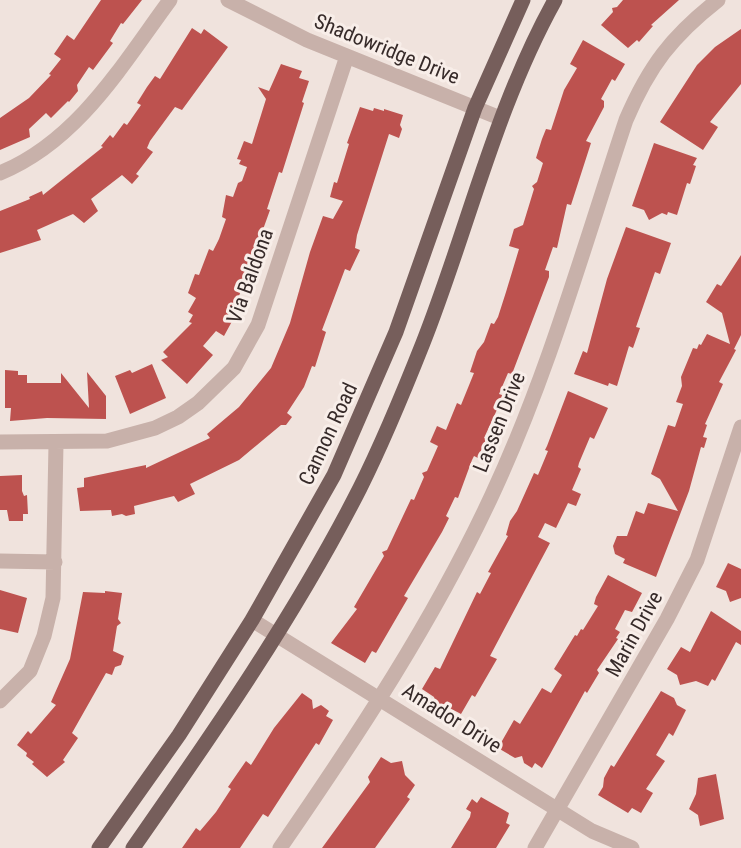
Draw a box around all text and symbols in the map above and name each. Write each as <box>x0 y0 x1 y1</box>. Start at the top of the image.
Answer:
street label: Shadowridge Drive <box>311 9 463 89</box>
street label: Via Baldona <box>222 225 278 327</box>
street label: Lassen Drive <box>468 368 530 476</box>
street label: Cannon Road <box>294 379 362 489</box>
street label: Marin Drive <box>601 587 667 681</box>
street label: Amador Drive <box>398 678 506 758</box>

